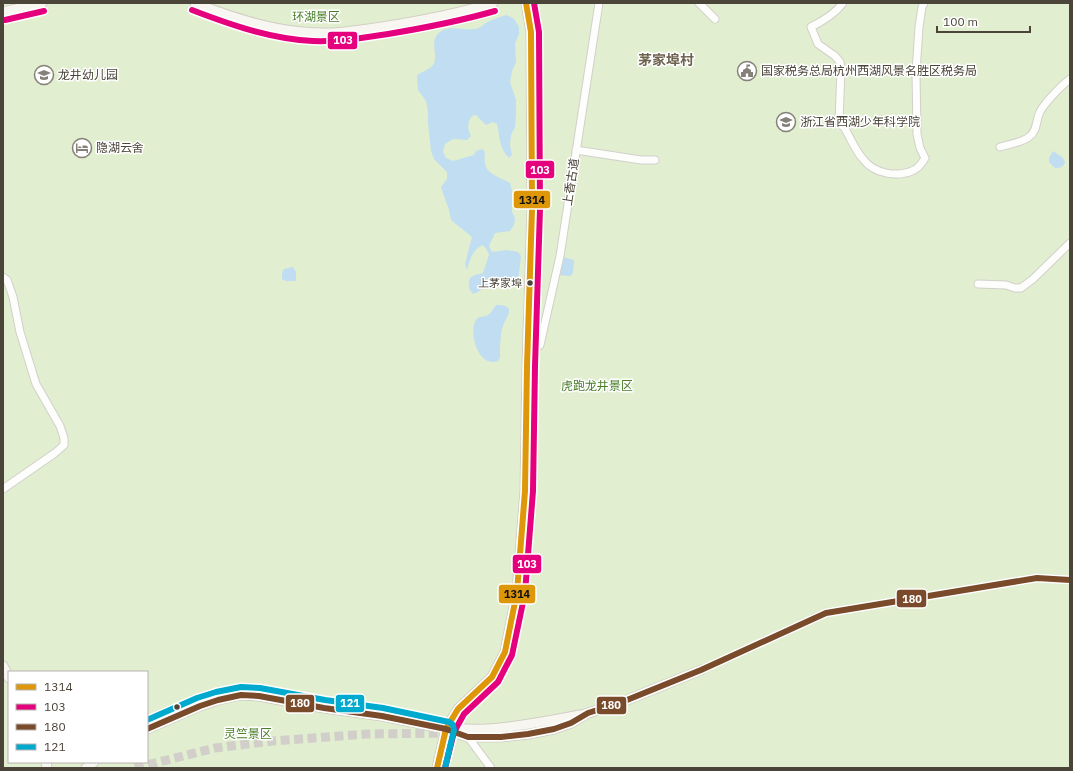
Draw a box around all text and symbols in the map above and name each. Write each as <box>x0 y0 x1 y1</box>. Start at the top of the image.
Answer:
scale bar <box>937 8 1030 34</box>
park label: 环湖景区 <box>292 9 340 24</box>
text: 100 m <box>943 14 978 29</box>
line badge: 103 <box>327 31 358 50</box>
text: 103 <box>333 33 353 47</box>
district label: 茅家埠村 <box>638 51 694 69</box>
public building icon: 国家税务总局杭州西湖风景名胜区税务局 <box>736 60 758 82</box>
place label: 国家税务总局杭州西湖风景名胜区税务局 <box>761 63 977 78</box>
school or university icon: 龙井幼儿园 <box>33 64 55 86</box>
place label: 龙井幼儿园 <box>58 67 118 82</box>
school or university icon: 浙江省西湖少年科学院 <box>775 111 797 133</box>
place label: 浙江省西湖少年科学院 <box>800 114 920 129</box>
hotel icon: 隐湖云舍 <box>71 137 93 159</box>
place label: 隐湖云舍 <box>96 140 144 155</box>
street label: 上香古道 <box>559 157 582 207</box>
line badge: 103 <box>525 160 555 179</box>
text: 103 <box>530 163 550 177</box>
line badge: 1314 <box>513 190 551 209</box>
text: 1314 <box>519 193 546 207</box>
place label: 上茅家埠 <box>478 276 522 290</box>
marker: 上茅家埠 <box>525 278 535 288</box>
park label: 虎跑龙井景区 <box>561 378 633 393</box>
line badge: 103 <box>512 554 542 574</box>
text: 103 <box>517 557 537 571</box>
line badge: 1314 <box>498 584 536 604</box>
text: 1314 <box>504 587 531 601</box>
line badge: 180 <box>896 589 927 608</box>
text: 180 <box>902 592 922 606</box>
legend <box>8 671 148 763</box>
text: 1314 <box>44 679 73 694</box>
line badge: 180 <box>285 694 315 713</box>
line badge: 121 <box>335 694 365 713</box>
text: 180 <box>290 696 310 710</box>
text: 121 <box>340 696 360 710</box>
line badge: 180 <box>596 696 627 715</box>
text: 180 <box>601 698 621 712</box>
text: 103 <box>44 699 66 714</box>
unlabelled marker <box>172 702 182 712</box>
text: 180 <box>44 719 66 734</box>
park label: 灵竺景区 <box>224 726 272 741</box>
text: 121 <box>44 739 66 754</box>

